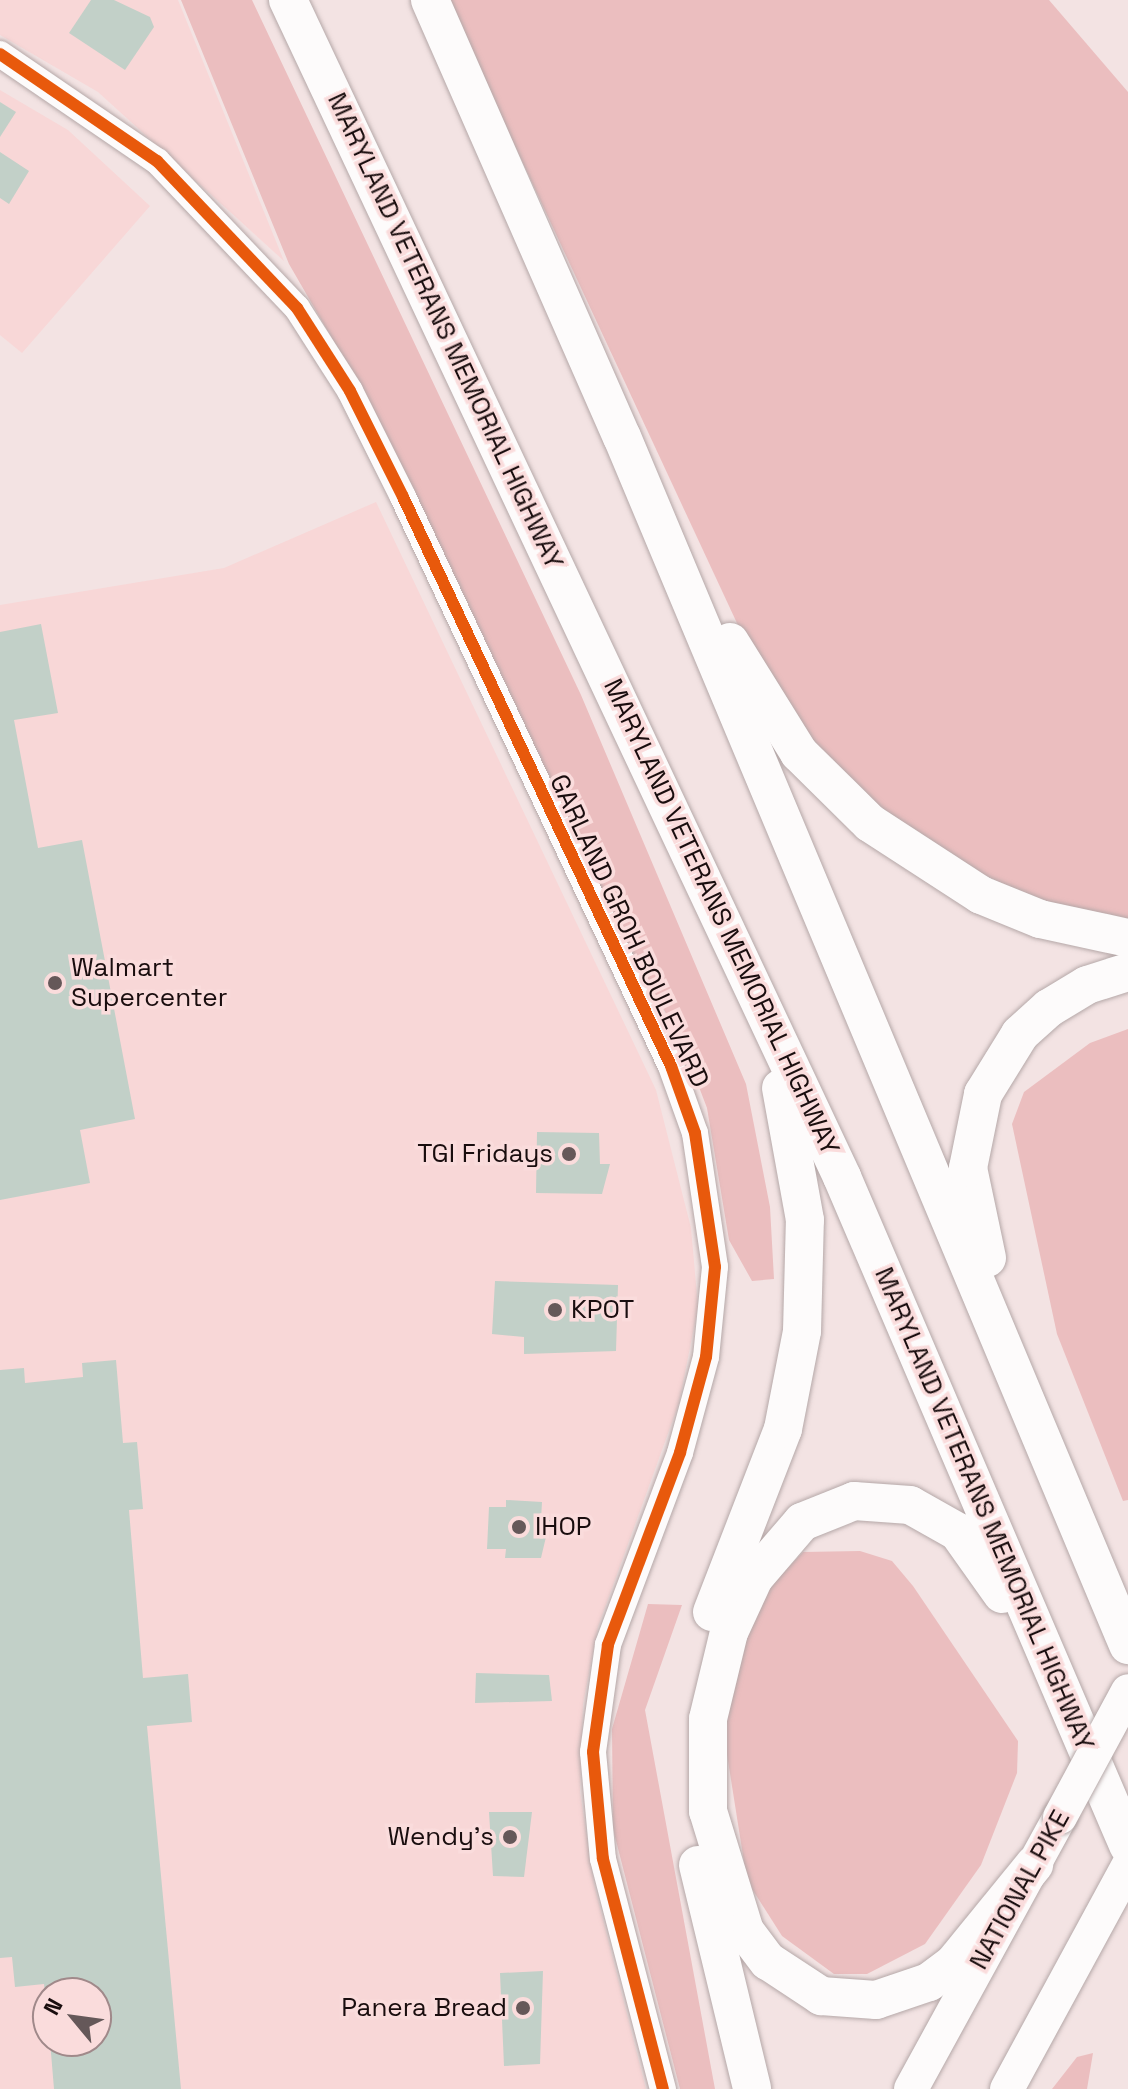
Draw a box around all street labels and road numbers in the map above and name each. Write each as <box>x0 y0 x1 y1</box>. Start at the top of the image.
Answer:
street label: MARYLAND VETERANS MEMORIAL HIGHWAY <box>320 87 570 575</box>
street label: MARYLAND VETERANS MEMORIAL HIGHWAY <box>596 673 846 1161</box>
street label: GARLAND GROH BOULEVARD <box>543 769 715 1093</box>
street label: MARYLAND VETERANS MEMORIAL HIGHWAY <box>867 1262 1101 1756</box>
street label: NATIONAL PIKE <box>963 1805 1077 1975</box>

